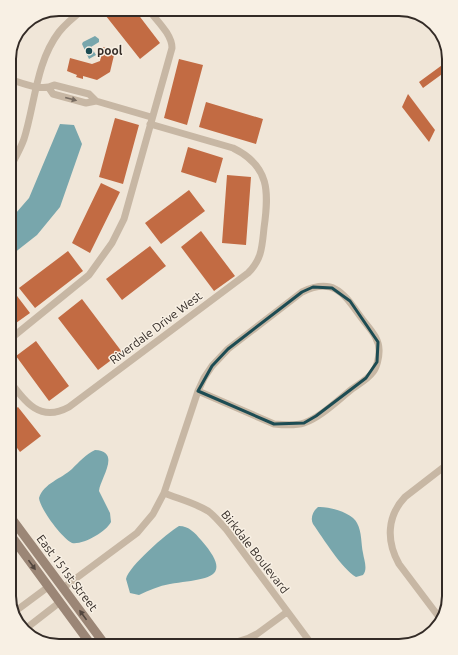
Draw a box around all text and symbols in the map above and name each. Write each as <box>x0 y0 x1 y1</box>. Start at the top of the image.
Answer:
place label: pool <box>97 44 123 57</box>
marker: pool <box>84 46 94 56</box>
one-way arrow <box>65 96 77 102</box>
street label: Riverdale Drive West <box>107 289 204 366</box>
street label: Birkdale Boulevard <box>219 508 292 596</box>
street label: East 151st Street <box>35 532 100 614</box>
one-way arrow <box>28 559 36 570</box>
one-way arrow <box>79 609 87 620</box>

